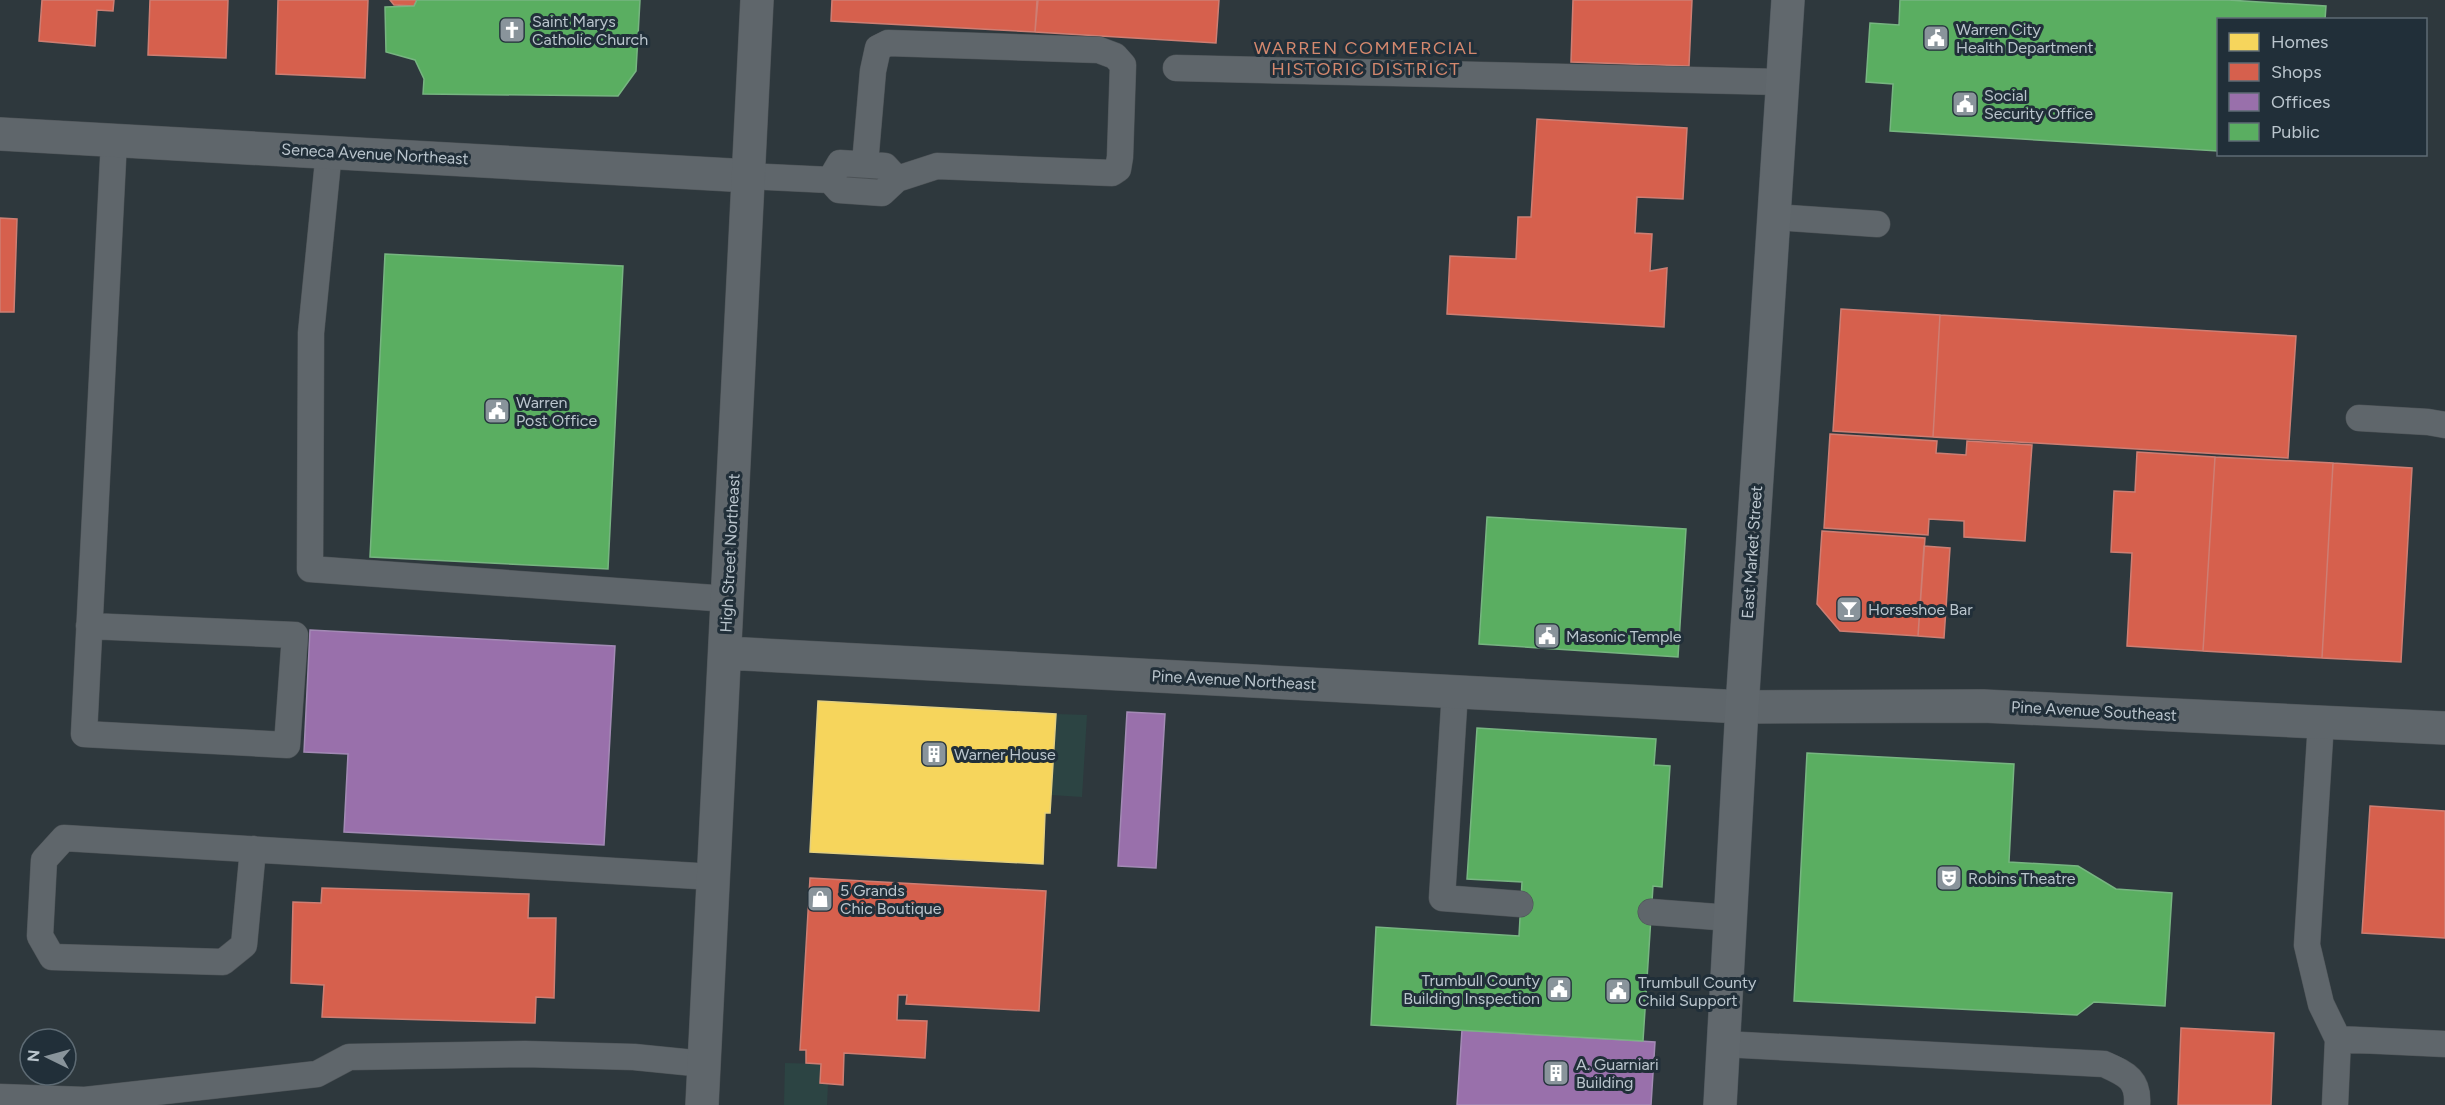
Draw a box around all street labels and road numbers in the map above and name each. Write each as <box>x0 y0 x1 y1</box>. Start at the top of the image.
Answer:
street label: Seneca Avenue Northeast <box>281 140 469 168</box>
street label: High Street Northeast <box>716 473 744 633</box>
street label: East Market Street <box>1738 485 1766 619</box>
street label: Pine Avenue Northeast <box>1151 666 1317 694</box>
street label: Pine Avenue Southeast <box>2011 697 2177 725</box>

